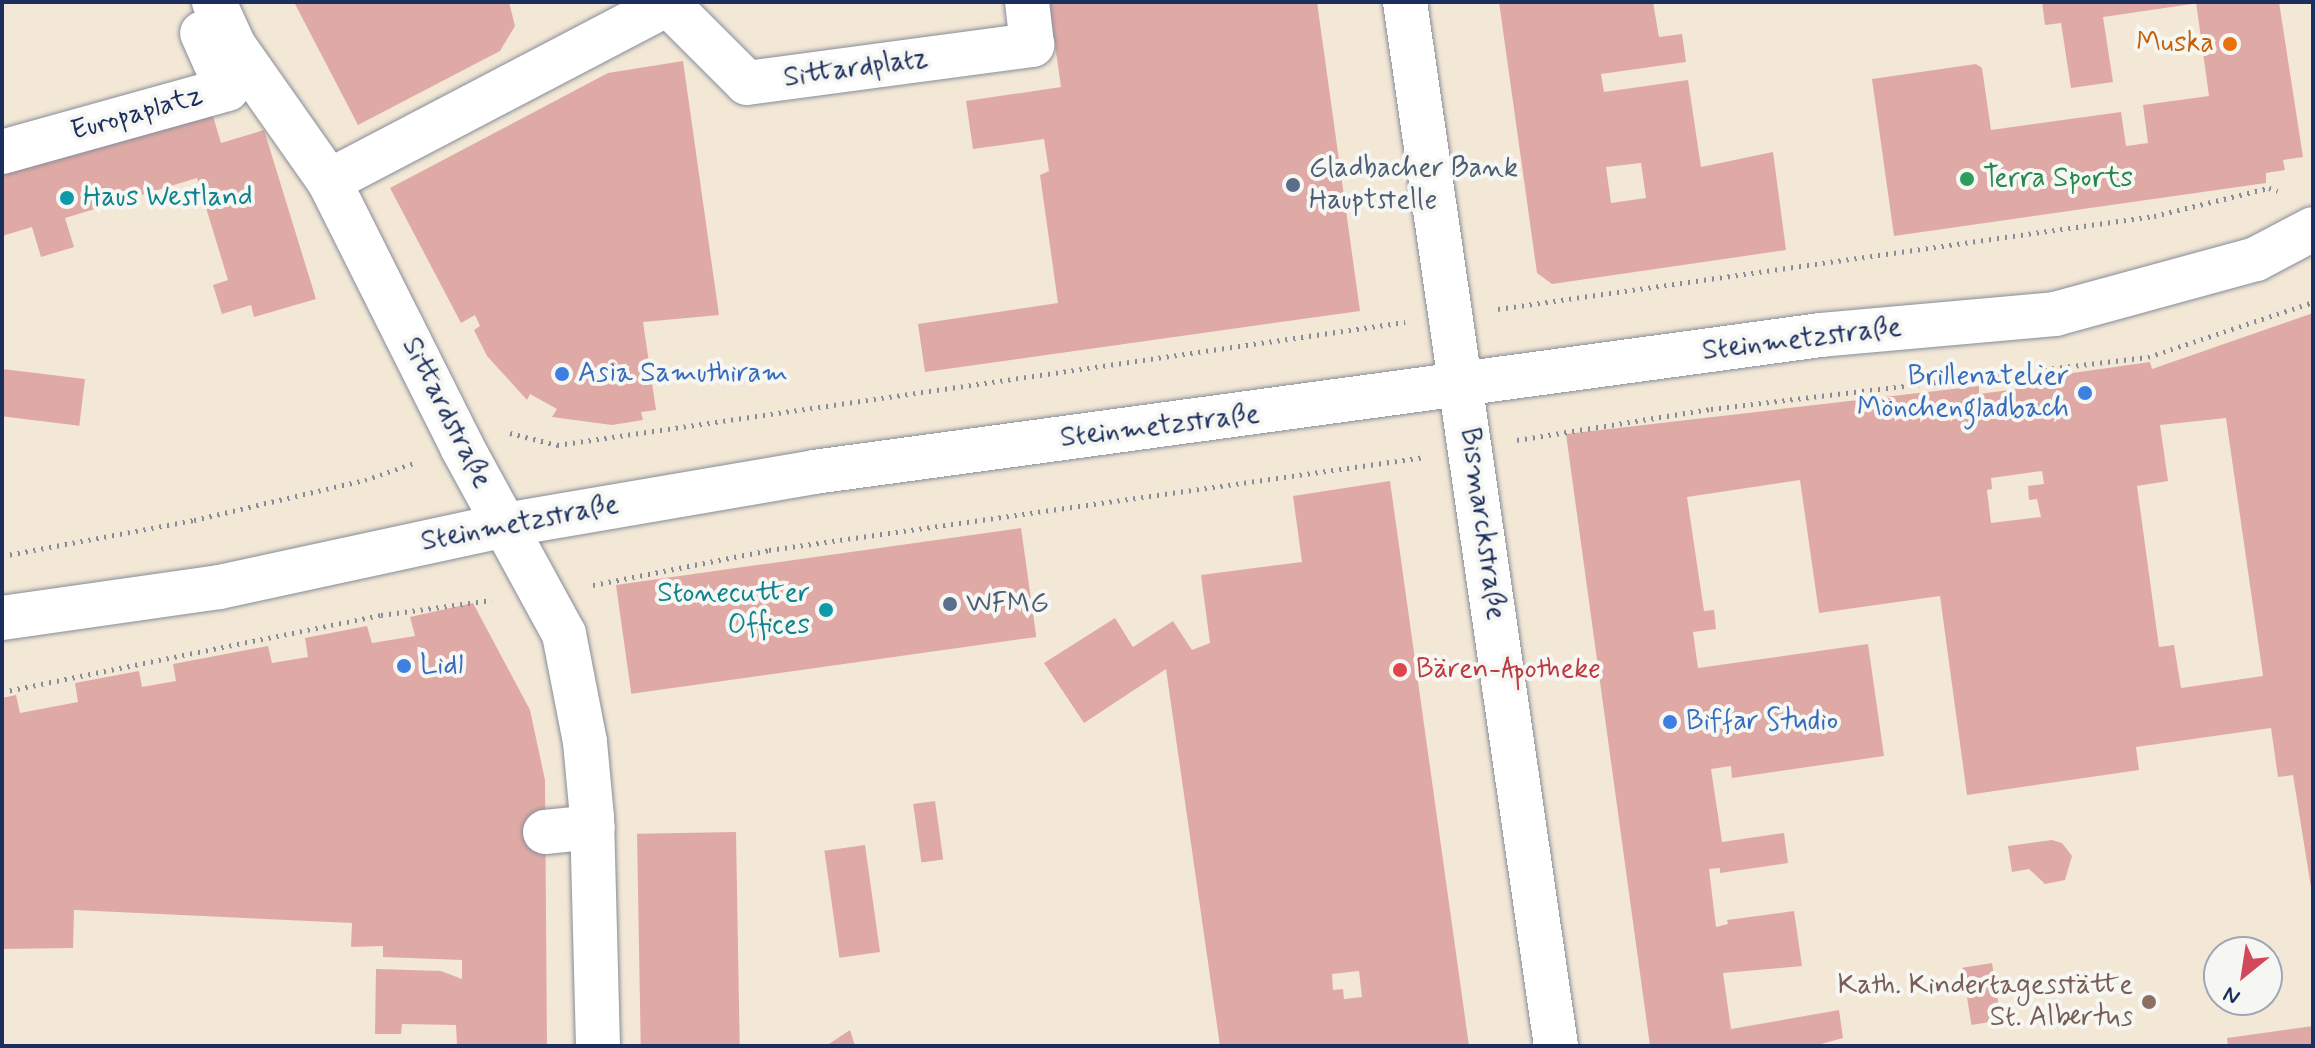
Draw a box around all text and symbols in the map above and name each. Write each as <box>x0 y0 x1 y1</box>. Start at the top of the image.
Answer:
place label: Muska <box>2136 27 2214 61</box>
marker: Muska <box>2221 35 2239 53</box>
street label: Sittardplatz <box>782 42 930 96</box>
street label: Europaplatz <box>67 79 207 149</box>
place label: Gladbacher Bank Hauptstelle <box>1309 152 1513 218</box>
place label: Terra Sports <box>1983 162 2134 196</box>
marker: Terra Sports <box>1958 170 1976 188</box>
marker: Gladbacher Bank Hauptstelle <box>1284 176 1302 194</box>
place label: Haus Westland <box>83 181 255 215</box>
marker: Haus Westland <box>58 189 76 207</box>
street label: Steinmetzstraße <box>1700 311 1904 369</box>
street label: Sittardstraße <box>394 332 498 494</box>
place label: Asia Samuthiram <box>578 357 788 391</box>
place label: Brillenatelier Mönchengladbach <box>1857 360 2069 426</box>
marker: Asia Samuthiram <box>553 365 571 383</box>
marker: Brillenatelier Mönchengladbach <box>2076 384 2094 402</box>
street label: Steinmetzstraße <box>1058 398 1262 456</box>
street label: Bismarckstraße <box>1452 426 1512 622</box>
street label: Steinmetzstraße <box>418 488 622 560</box>
place label: Stonecutter Offices <box>657 577 810 643</box>
place label: WFMG <box>966 587 1049 621</box>
marker: WFMG <box>941 595 959 613</box>
marker: Stonecutter Offices <box>817 601 835 619</box>
place label: Lidl <box>420 649 463 683</box>
place label: Bären-Apotheke <box>1416 653 1601 687</box>
marker: Lidl <box>395 657 413 675</box>
marker: Bären-Apotheke <box>1391 661 1409 679</box>
place label: Biffar Studio <box>1686 705 1839 739</box>
marker: Biffar Studio <box>1661 713 1679 731</box>
north arrow <box>2203 936 2283 1016</box>
place label: Kath. Kindertagesstätte St. Albertus <box>1837 969 2133 1035</box>
text: N <box>2219 979 2245 1011</box>
marker: Kath. Kindertagesstätte St. Albertus <box>2140 993 2158 1011</box>

